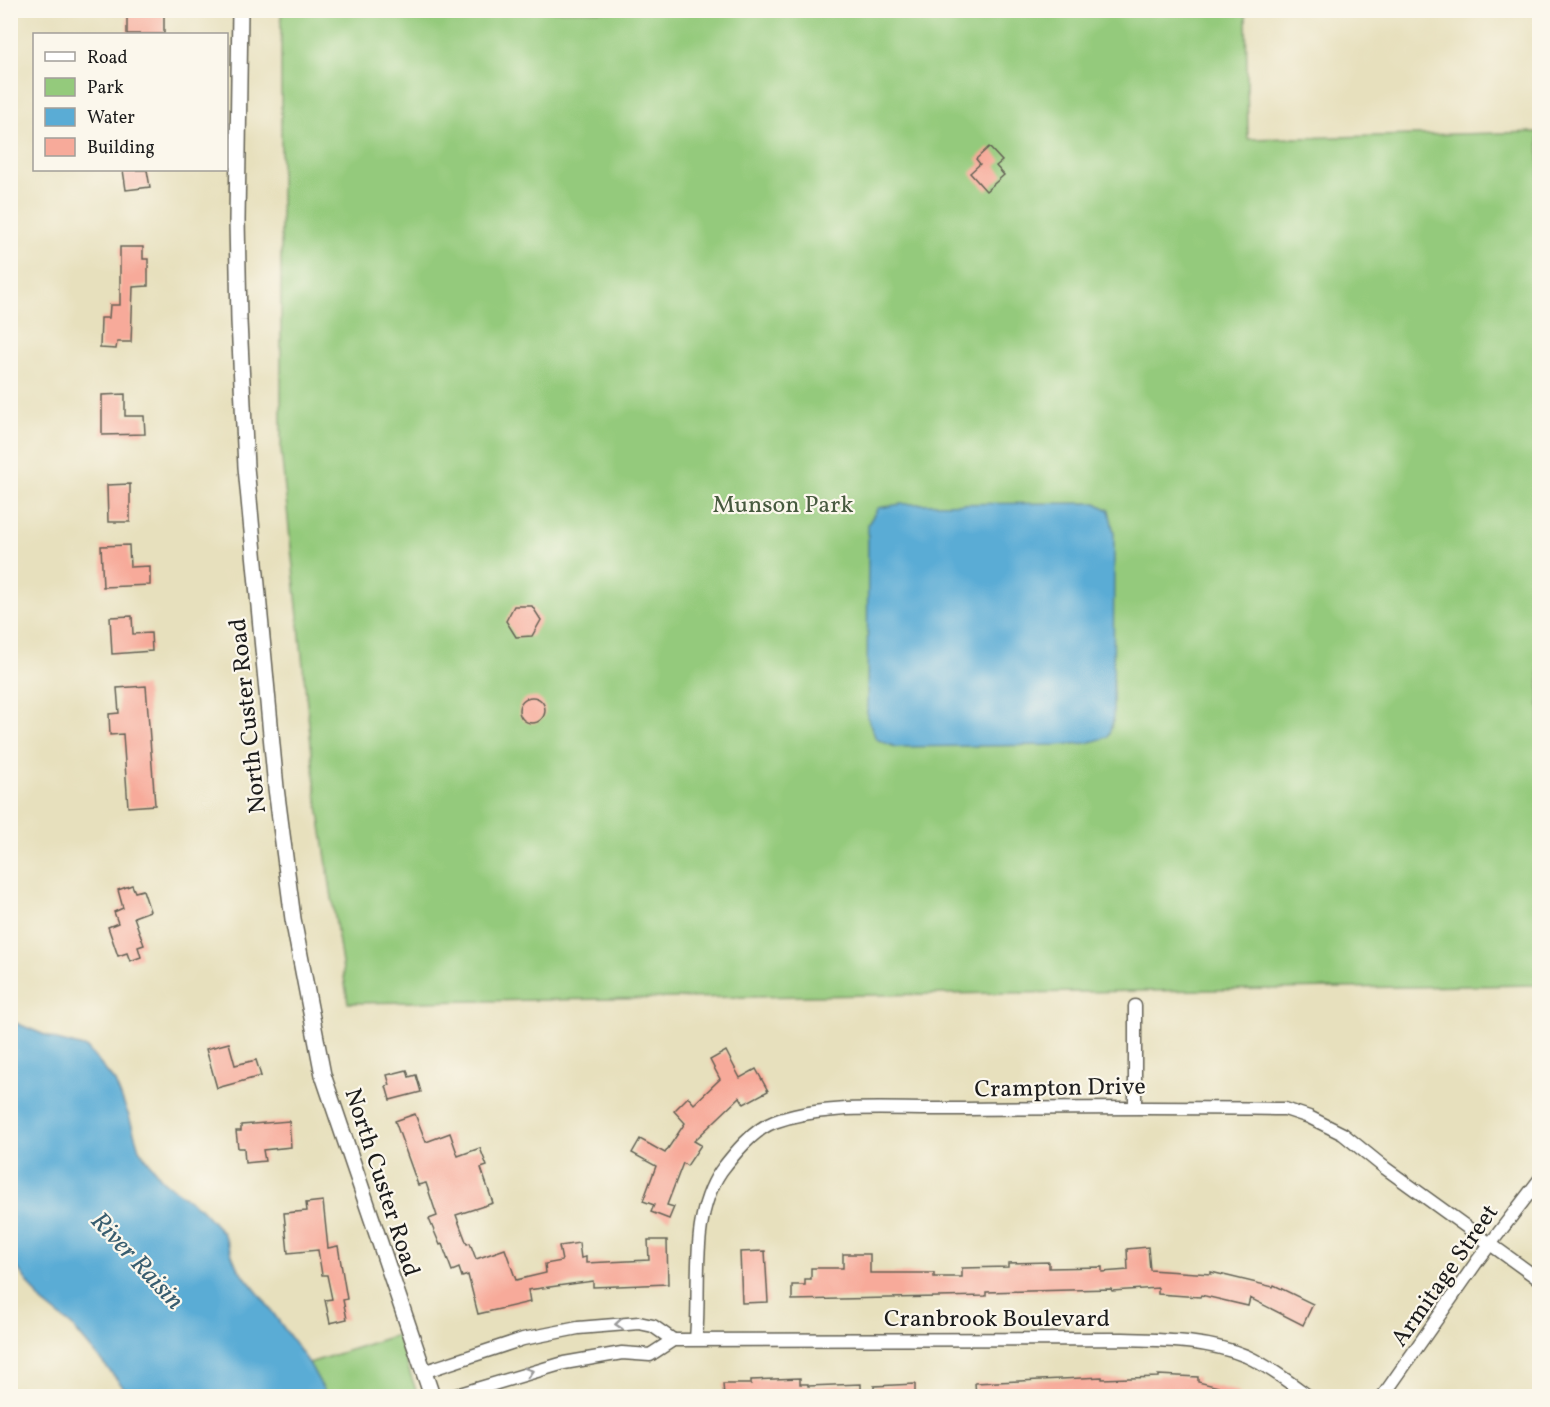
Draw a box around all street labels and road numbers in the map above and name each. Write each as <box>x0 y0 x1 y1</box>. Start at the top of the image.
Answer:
street label: North Custer Road <box>222 616 276 815</box>
street label: Crampton Drive <box>974 1071 1146 1107</box>
street label: North Custer Road <box>335 1084 428 1281</box>
street label: Armitage Street <box>1384 1198 1507 1354</box>
street label: Cranbrook Boulevard <box>884 1303 1110 1337</box>

